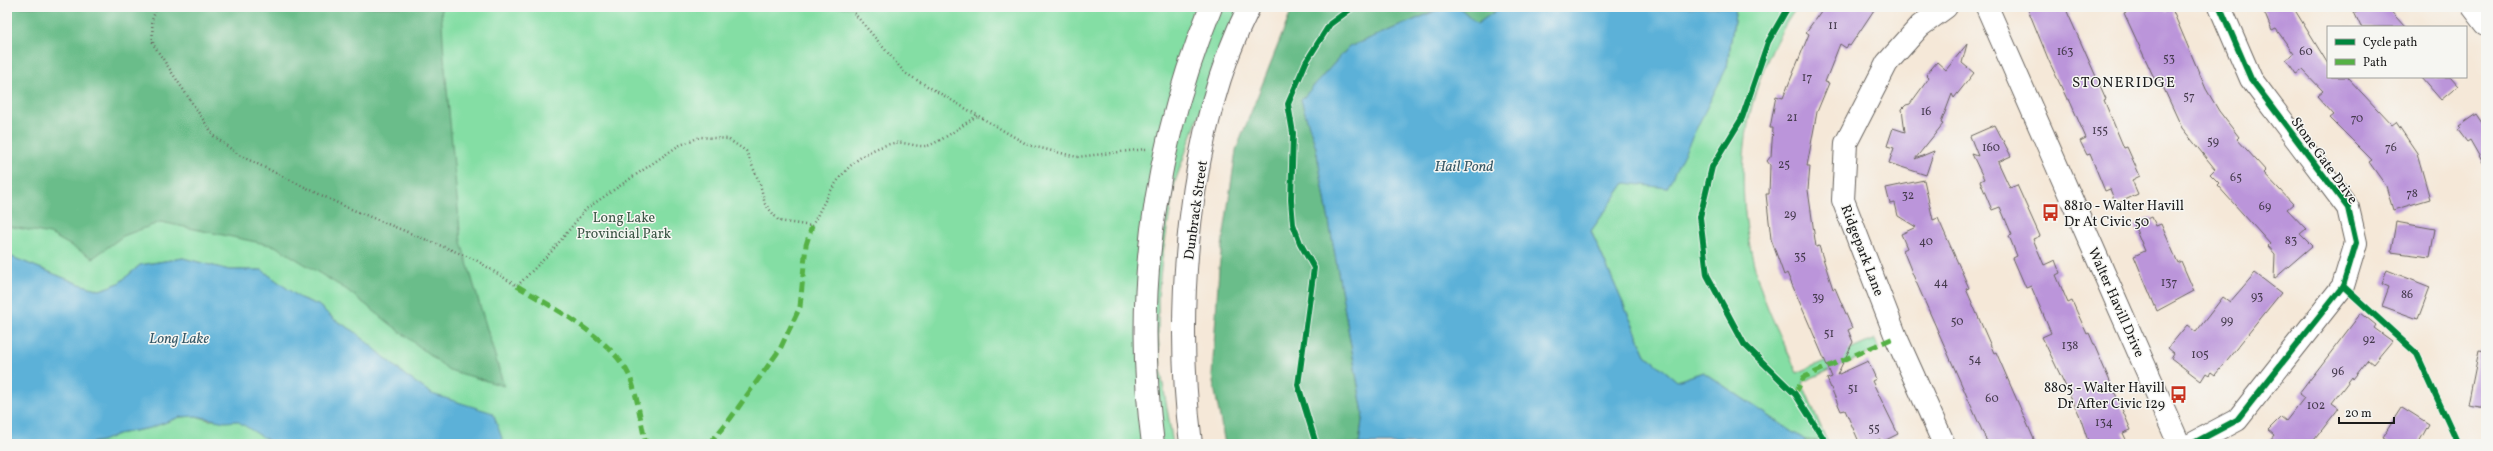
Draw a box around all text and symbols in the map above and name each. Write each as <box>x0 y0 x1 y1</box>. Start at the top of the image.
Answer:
house number: 11 <box>1828 18 1838 34</box>
legend <box>2327 26 2467 78</box>
text: Cycle path <box>2363 35 2418 51</box>
house number: 163 <box>2057 44 2073 60</box>
house number: 60 <box>2299 44 2313 60</box>
house number: 53 <box>2163 51 2175 67</box>
text: Path <box>2363 55 2387 71</box>
house number: 17 <box>1802 70 1812 86</box>
district label: STONERIDGE <box>2072 73 2176 94</box>
house number: 57 <box>2183 89 2195 105</box>
house number: 16 <box>1921 104 1931 120</box>
house number: 21 <box>1786 110 1798 126</box>
house number: 70 <box>2351 111 2363 127</box>
street label: Stone Gate Drive <box>2286 114 2362 208</box>
house number: 155 <box>2092 123 2108 139</box>
house number: 59 <box>2207 134 2219 150</box>
house number: 160 <box>1982 140 2000 156</box>
house number: 76 <box>2385 140 2397 156</box>
water label: Hail Pond <box>1434 157 1494 178</box>
house number: 25 <box>1778 157 1790 173</box>
street label: Dunbrack Street <box>1180 159 1213 261</box>
house number: 65 <box>2230 170 2242 186</box>
house number: 78 <box>2406 186 2418 202</box>
house number: 32 <box>1902 188 1914 204</box>
place label: 8810 - Walter Havill Dr At Civic 50 <box>2064 197 2184 232</box>
house number: 69 <box>2259 199 2271 215</box>
street label: Ridgepark Lane <box>1835 202 1888 299</box>
bus stop icon: 8810 - Walter Havill Dr At Civic 50 <box>2041 203 2061 223</box>
house number: 29 <box>1784 207 1796 223</box>
park label: Long Lake Provincial Park <box>577 209 672 244</box>
house number: 83 <box>2285 233 2297 249</box>
house number: 40 <box>1919 234 1933 250</box>
street label: Walter Havill Drive <box>2083 245 2149 361</box>
house number: 35 <box>1794 249 1806 265</box>
house number: 44 <box>1934 275 1948 291</box>
house number: 137 <box>2161 275 2177 291</box>
house number: 86 <box>2401 287 2413 303</box>
house number: 93 <box>2251 289 2263 305</box>
house number: 39 <box>1812 290 1824 306</box>
house number: 99 <box>2221 313 2233 329</box>
house number: 50 <box>1951 314 1963 330</box>
house number: 51 <box>1824 326 1834 342</box>
water label: Long Lake <box>149 329 209 350</box>
house number: 92 <box>2363 332 2375 348</box>
house number: 138 <box>2062 338 2078 354</box>
house number: 105 <box>2191 347 2209 363</box>
house number: 54 <box>1969 352 1981 368</box>
house number: 96 <box>2332 364 2344 380</box>
place label: 8805 - Walter Havill Dr After Civic 129 <box>2044 379 2165 414</box>
house number: 51 <box>1848 381 1858 397</box>
bus stop icon: 8805 - Walter Havill Dr After Civic 129 <box>2168 385 2188 405</box>
house number: 60 <box>1985 391 1999 407</box>
house number: 102 <box>2307 398 2325 414</box>
scale bar <box>2339 399 2394 425</box>
text: 20 m <box>2345 406 2372 422</box>
house number: 134 <box>2095 415 2113 431</box>
house number: 55 <box>1868 421 1880 437</box>

